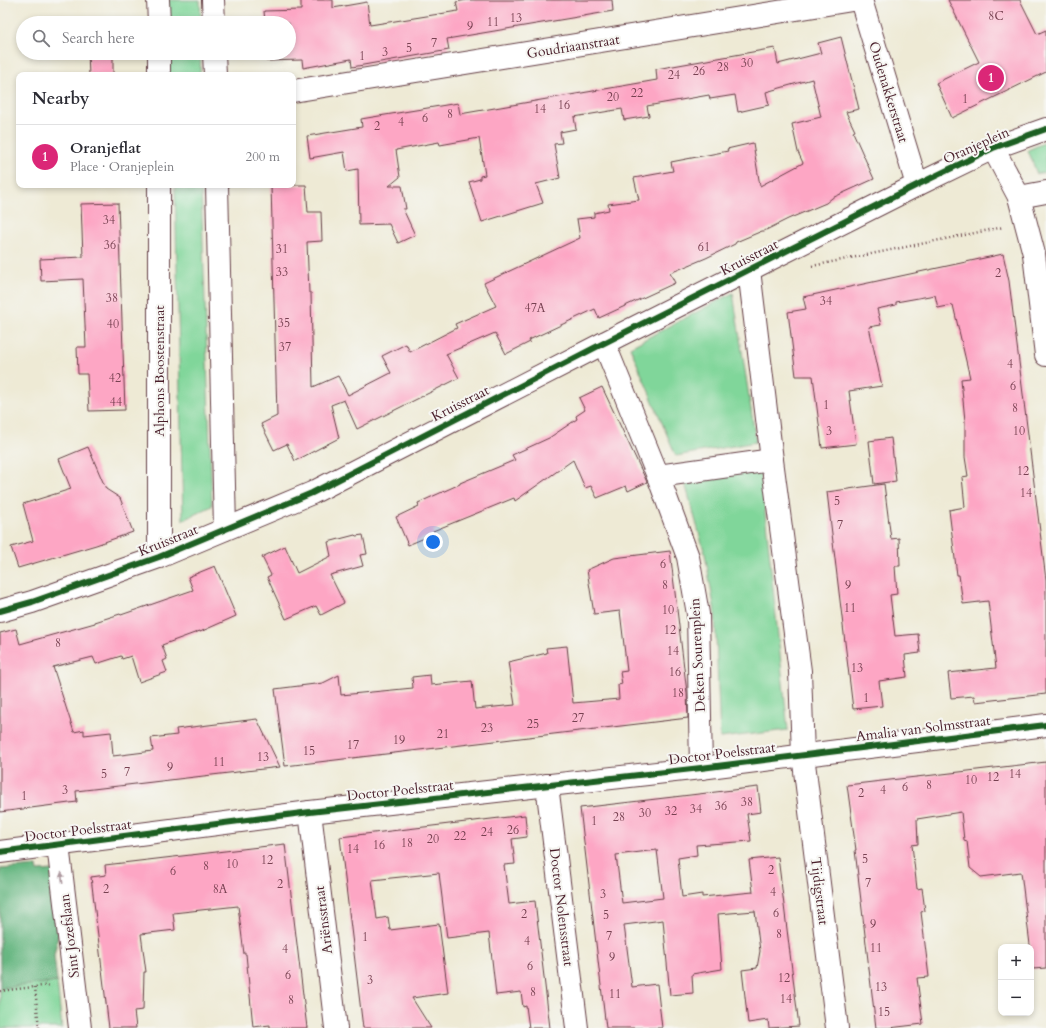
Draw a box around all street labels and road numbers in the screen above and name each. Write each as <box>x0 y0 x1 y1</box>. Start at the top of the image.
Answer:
street label: Goudriaanstraat <box>525 30 621 63</box>
street label: Oudenakkerstraat <box>864 39 913 146</box>
street label: Oranjeplein <box>940 122 1012 169</box>
street label: Kruisstraat <box>717 235 782 280</box>
street label: Alphons Boostenstraat <box>150 305 169 437</box>
street label: Kruisstraat <box>428 381 493 426</box>
street label: Kruisstraat <box>136 520 201 561</box>
street label: Deken Sourenplein <box>685 597 710 713</box>
street label: Amalia van Solmsstraat <box>855 711 992 746</box>
street label: Doctor Poelsstraat <box>668 737 777 769</box>
street label: Doctor Poelsstraat <box>346 775 455 806</box>
street label: Doctor Poelsstraat <box>24 814 133 846</box>
street label: Doctor Nolensstraat <box>545 847 578 968</box>
street label: Tijdigstraat <box>806 856 833 927</box>
street label: Ariënsstraat <box>310 884 337 955</box>
street label: Sint Jozefslaan <box>55 893 84 979</box>

